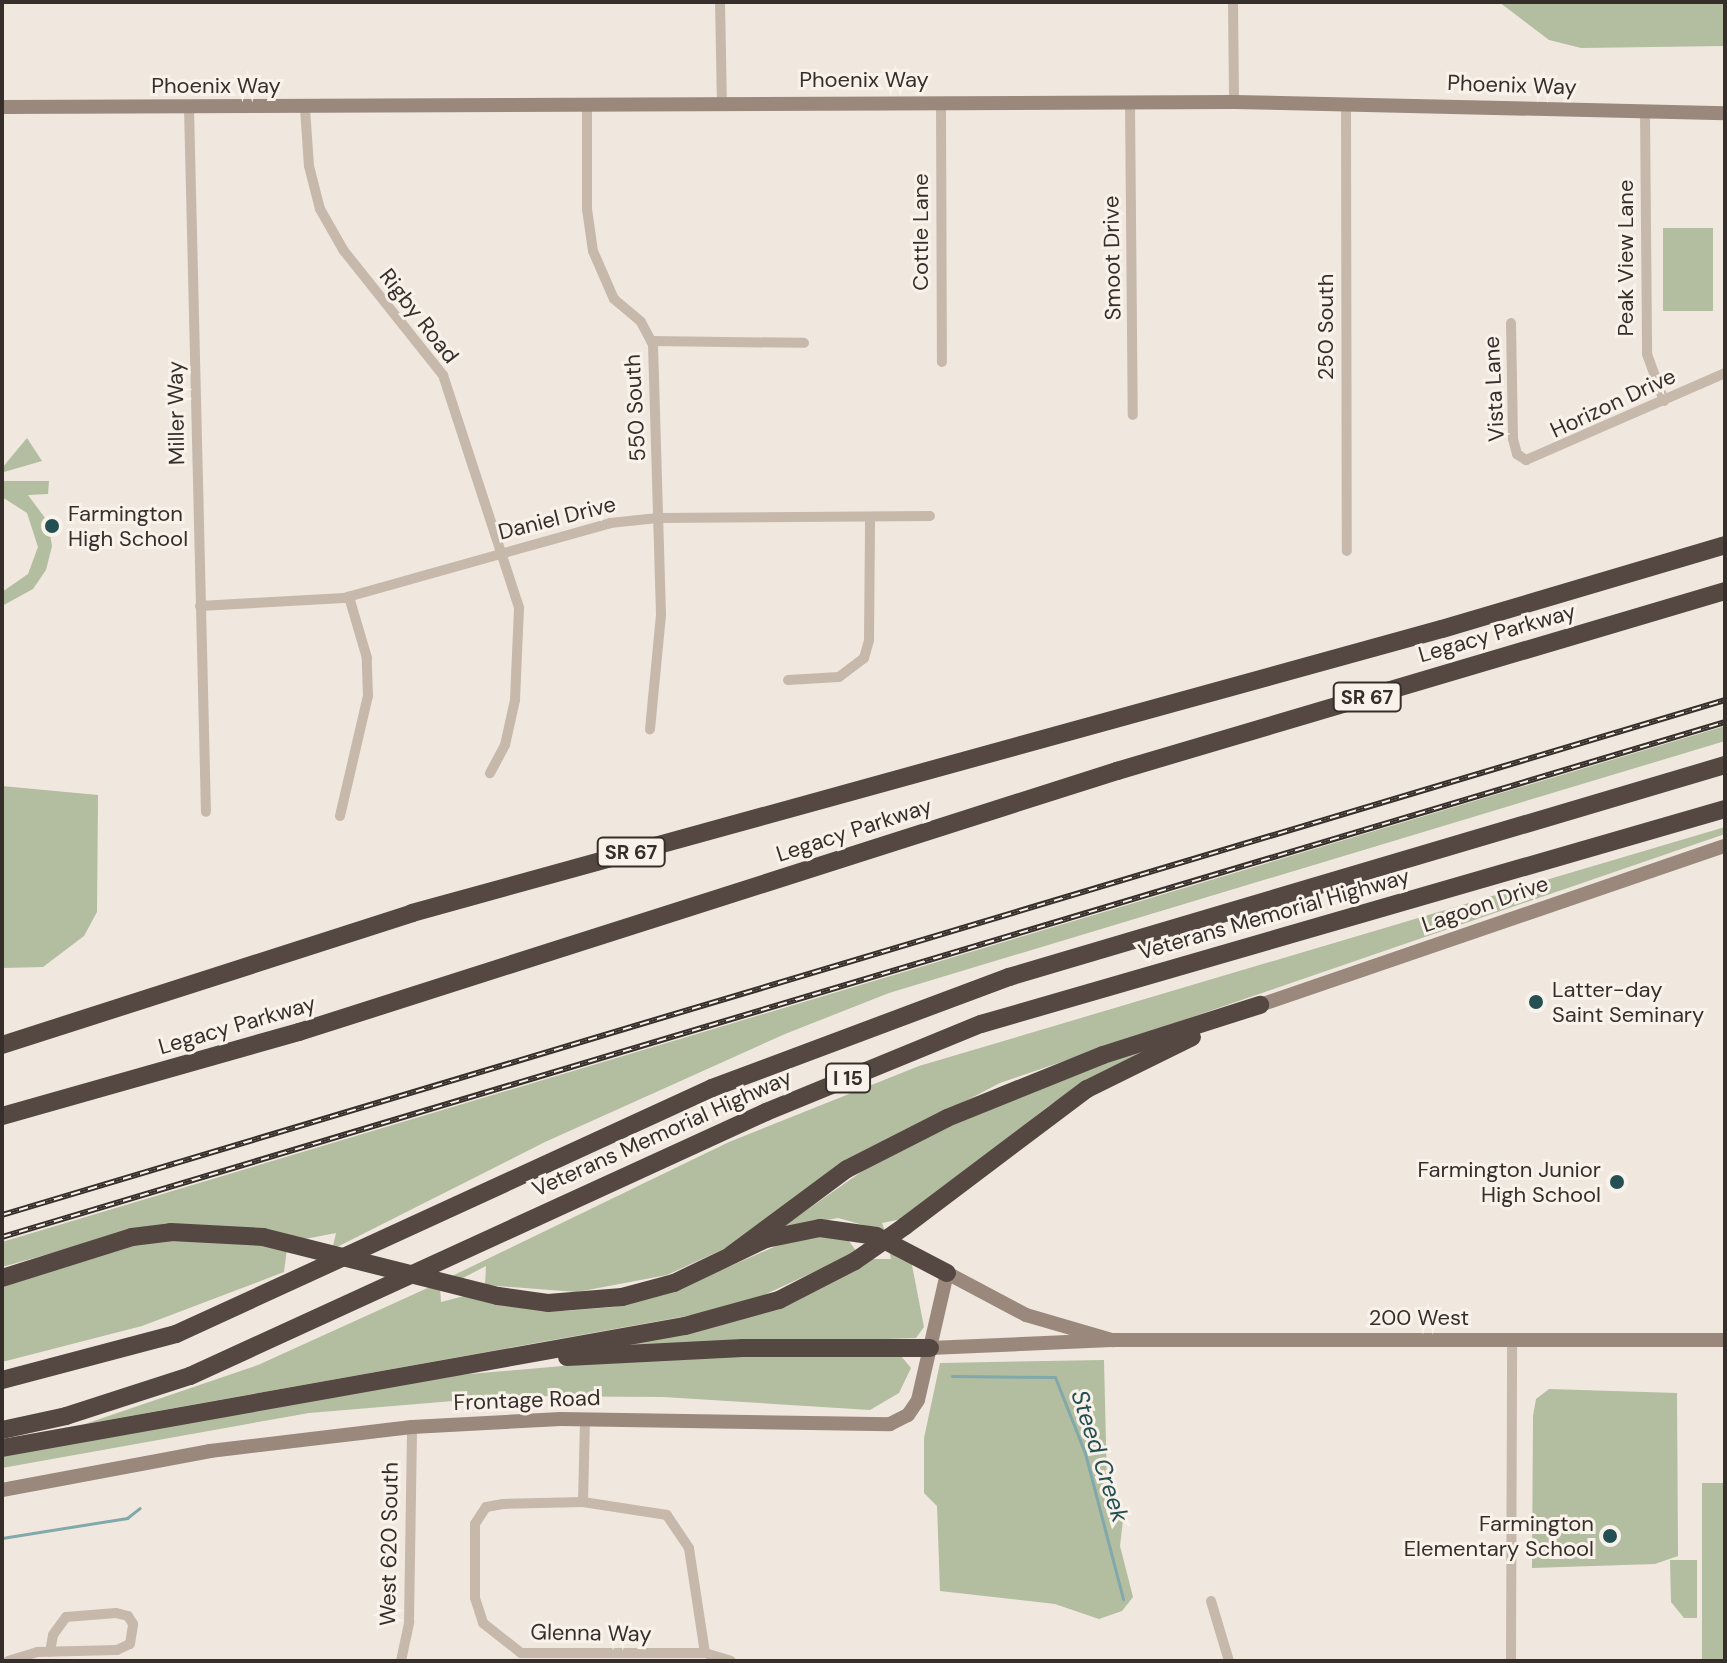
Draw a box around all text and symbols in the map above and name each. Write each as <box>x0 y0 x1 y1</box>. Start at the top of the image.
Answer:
street label: Phoenix Way <box>799 67 929 93</box>
street label: Phoenix Way <box>1447 70 1577 100</box>
street label: Phoenix Way <box>151 73 281 99</box>
street label: Cottle Lane <box>908 173 934 291</box>
street label: Peak View Lane <box>1613 180 1639 336</box>
street label: Smoot Drive <box>1098 195 1126 321</box>
street label: Rigby Road <box>374 263 464 369</box>
street label: 250 South <box>1313 274 1339 380</box>
street label: Vista Lane <box>1478 336 1510 442</box>
street label: 550 South <box>619 354 651 462</box>
street label: Miller Way <box>162 361 190 465</box>
street label: Horizon Drive <box>1546 362 1680 444</box>
street label: Daniel Drive <box>495 491 619 545</box>
place label: Farmington High School <box>68 500 188 552</box>
marker: Farmington High School <box>43 517 61 535</box>
street label: Legacy Parkway <box>1415 598 1579 668</box>
road number: SR 67 <box>1331 681 1403 713</box>
street label: Legacy Parkway <box>773 792 935 868</box>
road number: SR 67 <box>595 836 667 868</box>
street label: Veterans Memorial Highway <box>1135 863 1413 965</box>
street label: Lagoon Drive <box>1418 870 1552 938</box>
place label: Latter-day Saint Seminary <box>1552 976 1704 1028</box>
street label: Legacy Parkway <box>155 990 319 1060</box>
marker: Latter-day Saint Seminary <box>1527 993 1545 1011</box>
road number: I 15 <box>824 1062 872 1094</box>
street label: Veterans Memorial Highway <box>528 1064 796 1202</box>
place label: Farmington Junior High School <box>1418 1156 1601 1208</box>
marker: Farmington Junior High School <box>1608 1173 1626 1191</box>
street label: 200 West <box>1369 1305 1469 1331</box>
street label: Frontage Road <box>453 1384 601 1416</box>
water label: Steed Creek <box>1065 1386 1135 1526</box>
street label: West 620 South <box>374 1462 404 1626</box>
place label: Farmington Elementary School <box>1404 1510 1594 1562</box>
marker: Farmington Elementary School <box>1601 1527 1619 1545</box>
street label: Glenna Way <box>530 1619 652 1647</box>

